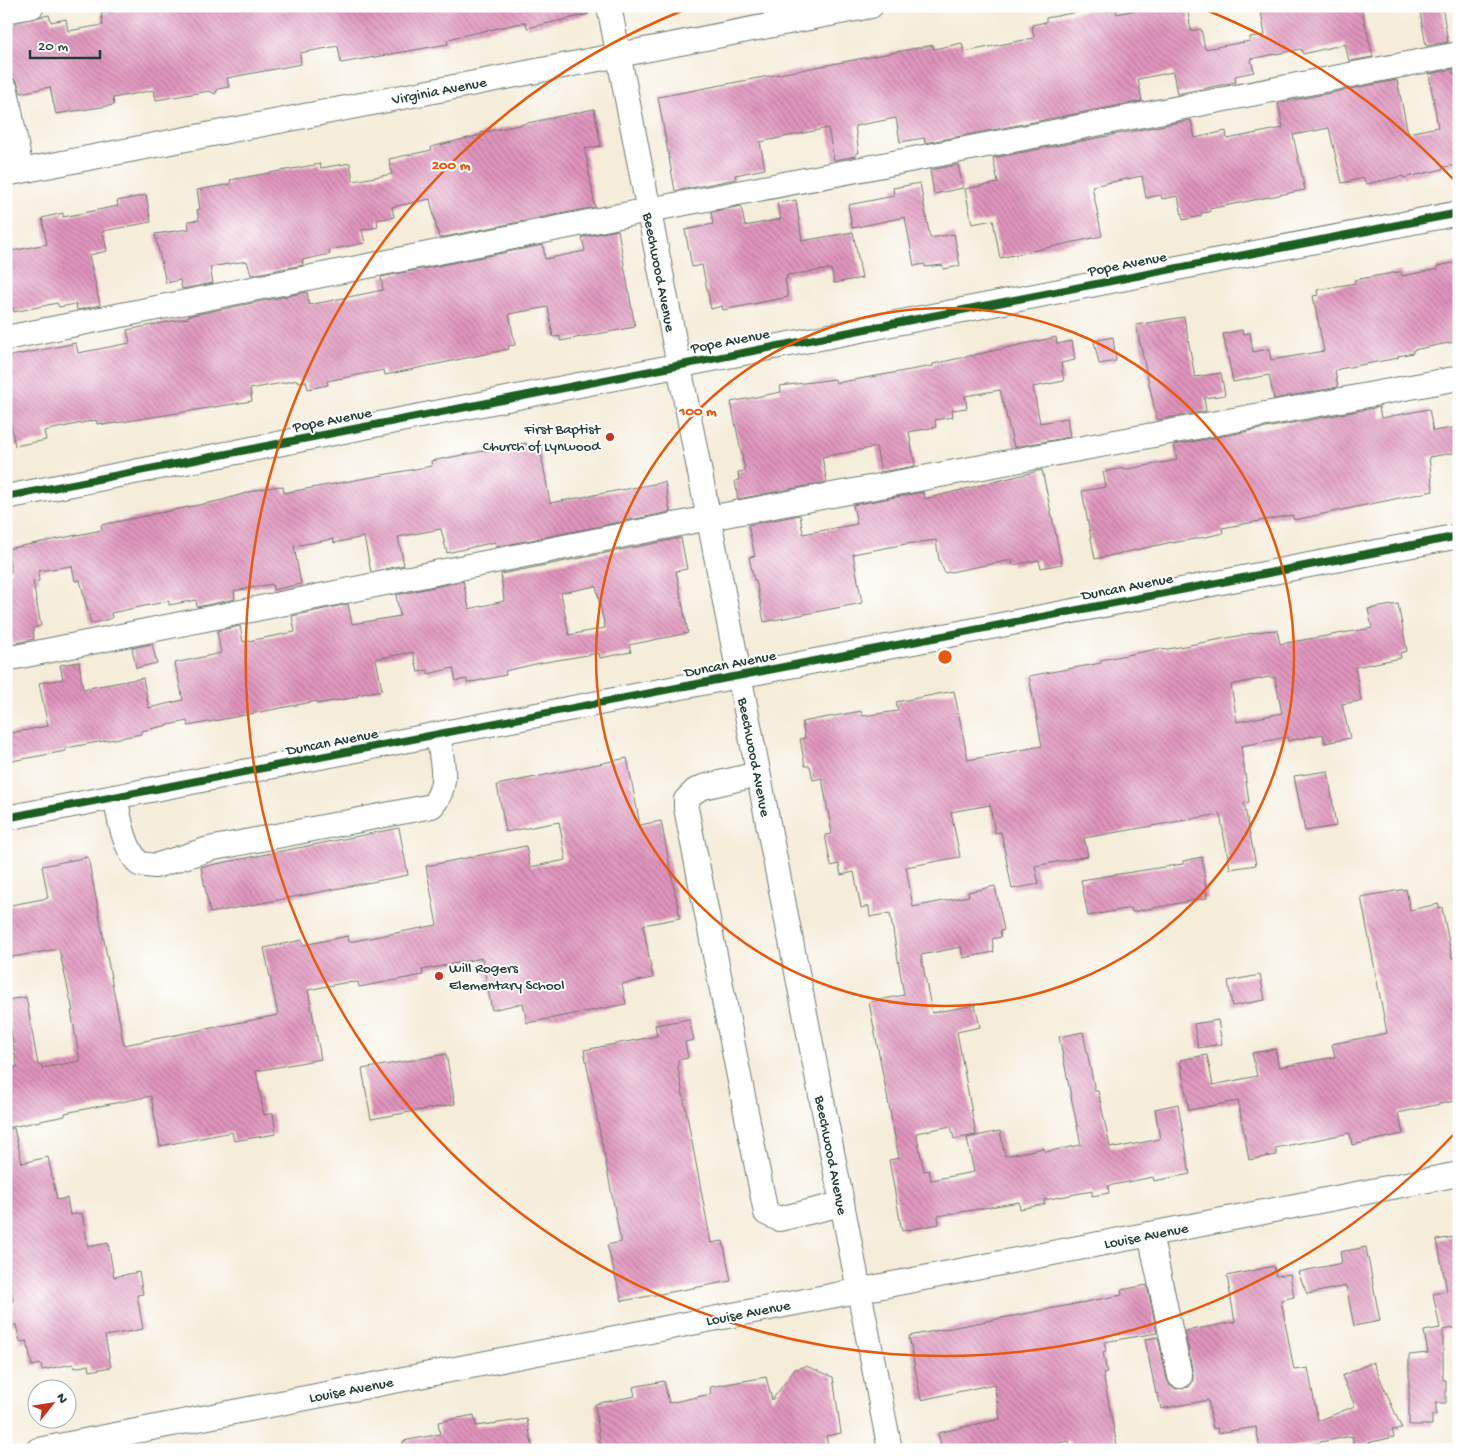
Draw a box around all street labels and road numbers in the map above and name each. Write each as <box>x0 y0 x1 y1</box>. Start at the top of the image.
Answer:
street label: Virginia Avenue <box>390 74 488 110</box>
street label: Beechwood Avenue <box>637 210 678 334</box>
street label: Pope Avenue <box>1085 248 1169 282</box>
street label: Pope Avenue <box>688 325 772 359</box>
street label: Pope Avenue <box>290 404 374 438</box>
street label: Duncan Avenue <box>1079 570 1175 606</box>
street label: Duncan Avenue <box>682 647 778 683</box>
street label: Beechwood Avenue <box>732 695 773 819</box>
street label: Duncan Avenue <box>284 725 380 761</box>
street label: Beechwood Avenue <box>809 1093 850 1217</box>
street label: Louise Avenue <box>1103 1220 1190 1254</box>
street label: Louise Avenue <box>705 1297 792 1331</box>
street label: Louise Avenue <box>308 1374 395 1408</box>

